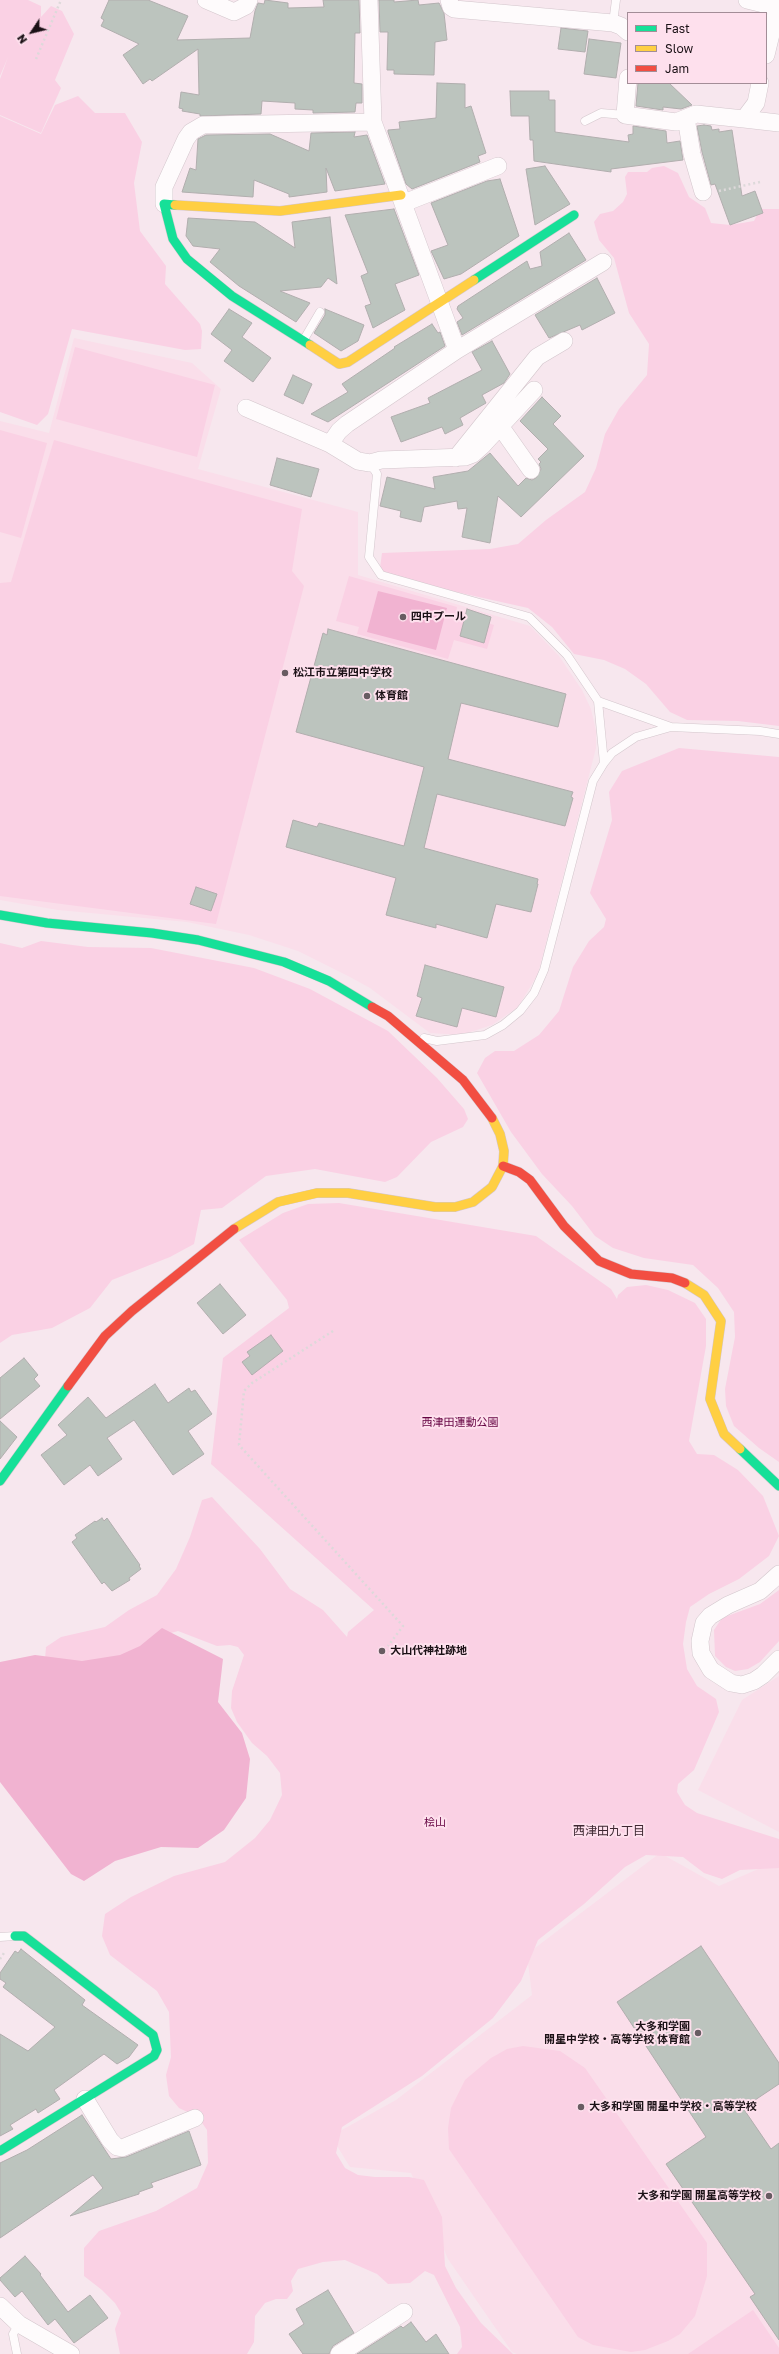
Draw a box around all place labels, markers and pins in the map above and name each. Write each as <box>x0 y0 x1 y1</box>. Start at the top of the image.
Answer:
place label: 四中プール <box>411 610 466 624</box>
marker: 四中プール <box>398 612 408 622</box>
place label: 松江市立第四中学校 <box>293 666 392 680</box>
marker: 松江市立第四中学校 <box>280 668 290 678</box>
place label: 体育館 <box>375 689 408 703</box>
marker: 体育館 <box>362 691 372 701</box>
place label: 大山代神社跡地 <box>390 1644 467 1658</box>
marker: 大山代神社跡地 <box>377 1646 387 1656</box>
place label: 大多和学園 開星中学校・高等学校 体育館 <box>544 2020 690 2046</box>
marker: 大多和学園 開星中学校・高等学校 体育館 <box>693 2028 703 2038</box>
place label: 大多和学園 開星中学校・高等学校 <box>589 2100 757 2114</box>
marker: 大多和学園 開星中学校・高等学校 <box>576 2102 586 2112</box>
place label: 大多和学園 開星高等学校 <box>637 2189 761 2203</box>
marker: 大多和学園 開星高等学校 <box>764 2191 774 2201</box>

